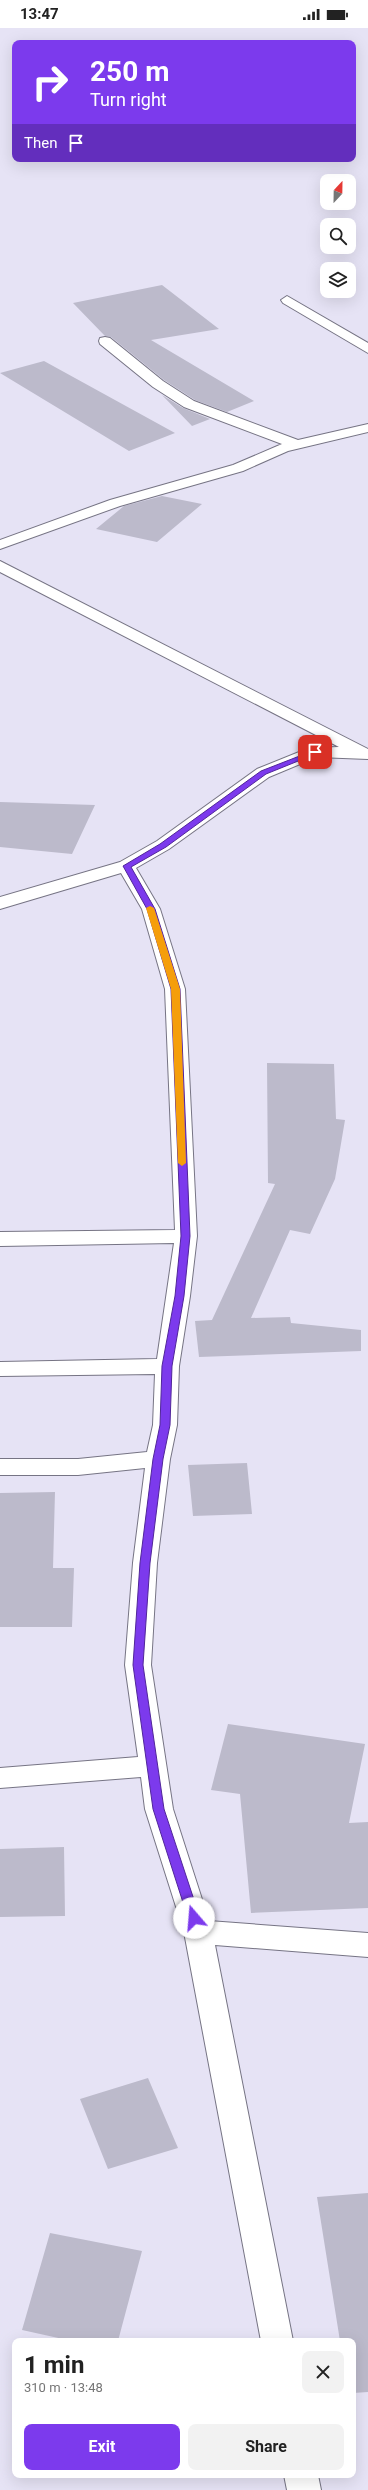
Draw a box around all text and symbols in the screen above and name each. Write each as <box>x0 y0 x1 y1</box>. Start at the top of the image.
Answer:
text: 13:47 <box>20 5 59 23</box>
text: 250 m <box>90 55 169 88</box>
icon: right <box>24 56 76 108</box>
text: Turn right <box>90 89 167 110</box>
icon: arrive <box>65 132 87 154</box>
text: Then <box>24 134 57 152</box>
north arrow <box>320 174 356 210</box>
map controls <box>320 174 356 298</box>
button: search <box>320 218 356 254</box>
button: layers <box>320 262 356 298</box>
pin <box>298 735 332 769</box>
icon: arrive <box>304 741 326 763</box>
position arrow <box>173 1897 215 1939</box>
text: 1 min <box>24 2351 84 2379</box>
button: close <box>302 2351 344 2393</box>
text: 310 m · 13:48 <box>24 2380 103 2395</box>
button: Exit <box>24 2424 180 2470</box>
button: Share <box>188 2424 344 2470</box>

